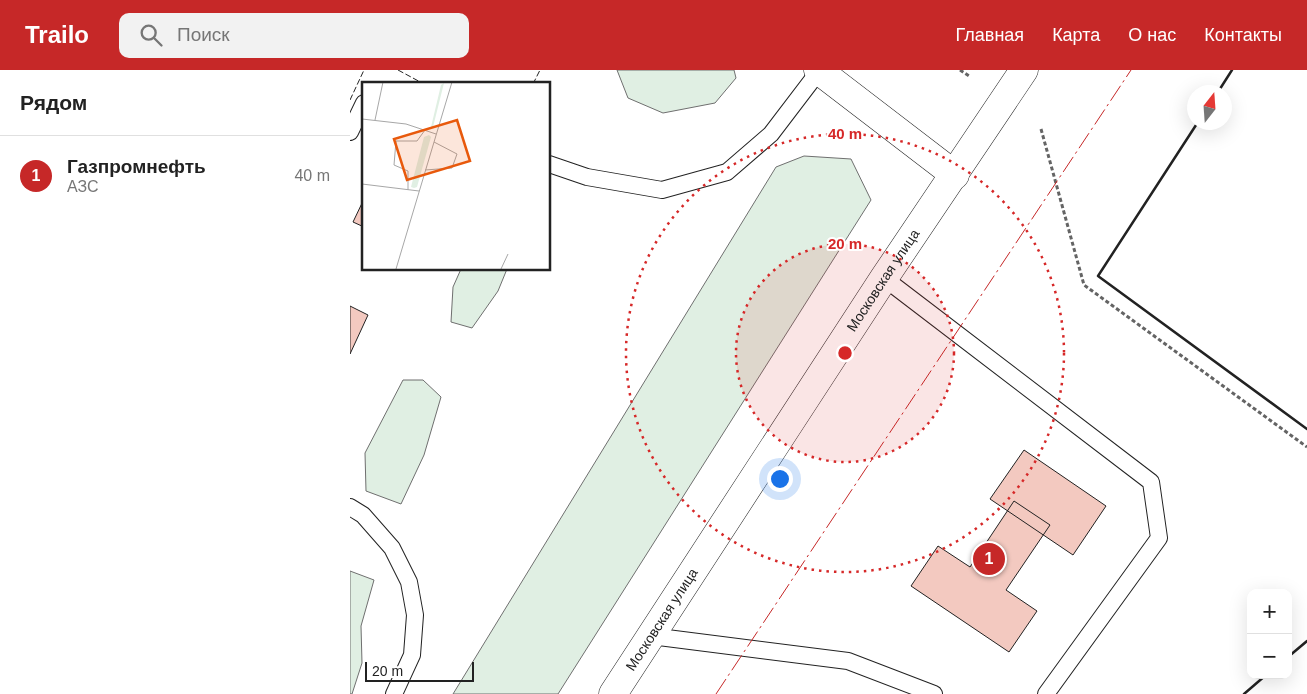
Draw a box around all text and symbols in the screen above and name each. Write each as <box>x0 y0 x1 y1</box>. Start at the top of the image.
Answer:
search box <box>119 13 469 58</box>
text: Trailo <box>25 21 89 48</box>
icon: search <box>137 21 165 49</box>
text: Поиск <box>177 24 230 45</box>
text: Главная <box>956 25 1024 45</box>
text: Карта <box>1052 25 1100 45</box>
text: О нас <box>1128 25 1176 45</box>
text: Контакты <box>1204 25 1282 45</box>
inset map <box>362 82 550 270</box>
north arrow <box>1187 85 1232 130</box>
text: Рядом <box>20 91 87 114</box>
text: 40 m <box>828 125 862 142</box>
text: Газпромнефть <box>67 156 206 177</box>
text: 1 <box>32 167 40 184</box>
text: 40 m <box>294 167 330 184</box>
text: АЗС <box>67 178 99 195</box>
street label: Московская улица <box>843 226 923 334</box>
text: 20 m <box>828 235 862 252</box>
centre of rings <box>836 344 854 362</box>
your location <box>767 466 793 492</box>
pin: 1 <box>973 540 1005 578</box>
street label: Московская улица <box>622 565 701 674</box>
map controls <box>1247 589 1292 679</box>
button: + <box>1247 589 1292 634</box>
button: − <box>1247 634 1292 679</box>
scale bar <box>365 659 474 682</box>
text: 20 m <box>372 663 403 679</box>

